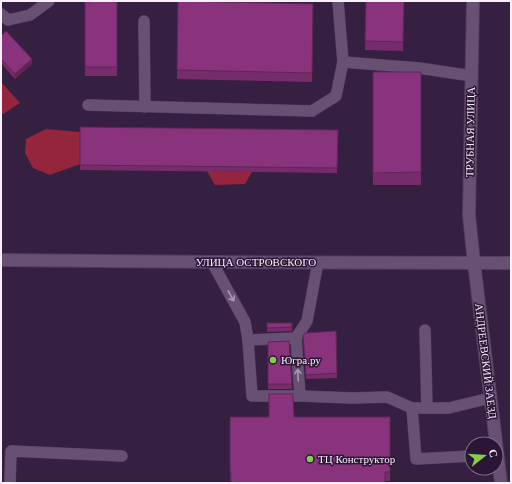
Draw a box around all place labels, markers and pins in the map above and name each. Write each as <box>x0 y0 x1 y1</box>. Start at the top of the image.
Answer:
place label: Югра.ру <box>281 354 321 366</box>
marker: Югра.ру <box>268 355 278 365</box>
place label: ТЦ Конструктор <box>318 453 396 465</box>
marker: ТЦ Конструктор <box>305 454 315 464</box>

